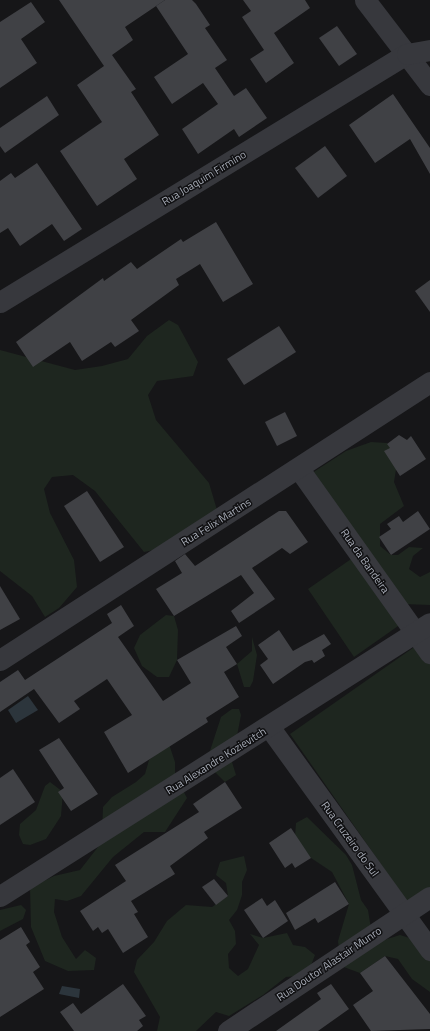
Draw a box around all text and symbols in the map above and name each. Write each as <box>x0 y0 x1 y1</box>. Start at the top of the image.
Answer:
street label: Rua Joaquim Firmino <box>159 148 249 208</box>
street label: Rua Felix Martins <box>179 495 253 549</box>
street label: Rua da Bandeira <box>338 526 392 596</box>
street label: Rua Alexandre Kozievitch <box>163 725 269 797</box>
street label: Rua Cruzeiro do Sul <box>318 799 382 879</box>
street label: Rua Doutor Alastair Munro <box>274 924 384 1004</box>

